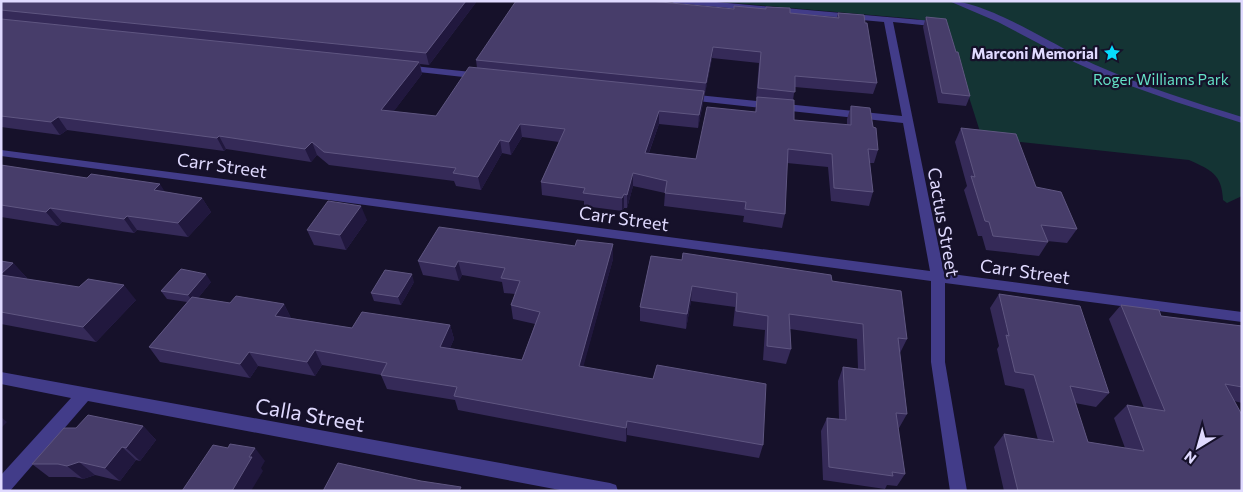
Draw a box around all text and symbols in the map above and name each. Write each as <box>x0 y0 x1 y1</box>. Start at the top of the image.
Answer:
place icon: Marconi Memorial <box>1102 43 1122 63</box>
place label: Marconi Memorial <box>971 44 1098 62</box>
park label: Roger Williams Park <box>1093 70 1229 88</box>
street label: Carr Street <box>176 148 268 182</box>
street label: Cactus Street <box>924 166 964 278</box>
street label: Carr Street <box>578 201 670 235</box>
street label: Carr Street <box>979 254 1071 288</box>
street label: Calla Street <box>253 392 367 436</box>
north arrow <box>1173 422 1223 472</box>
text: N <box>1181 448 1199 468</box>

